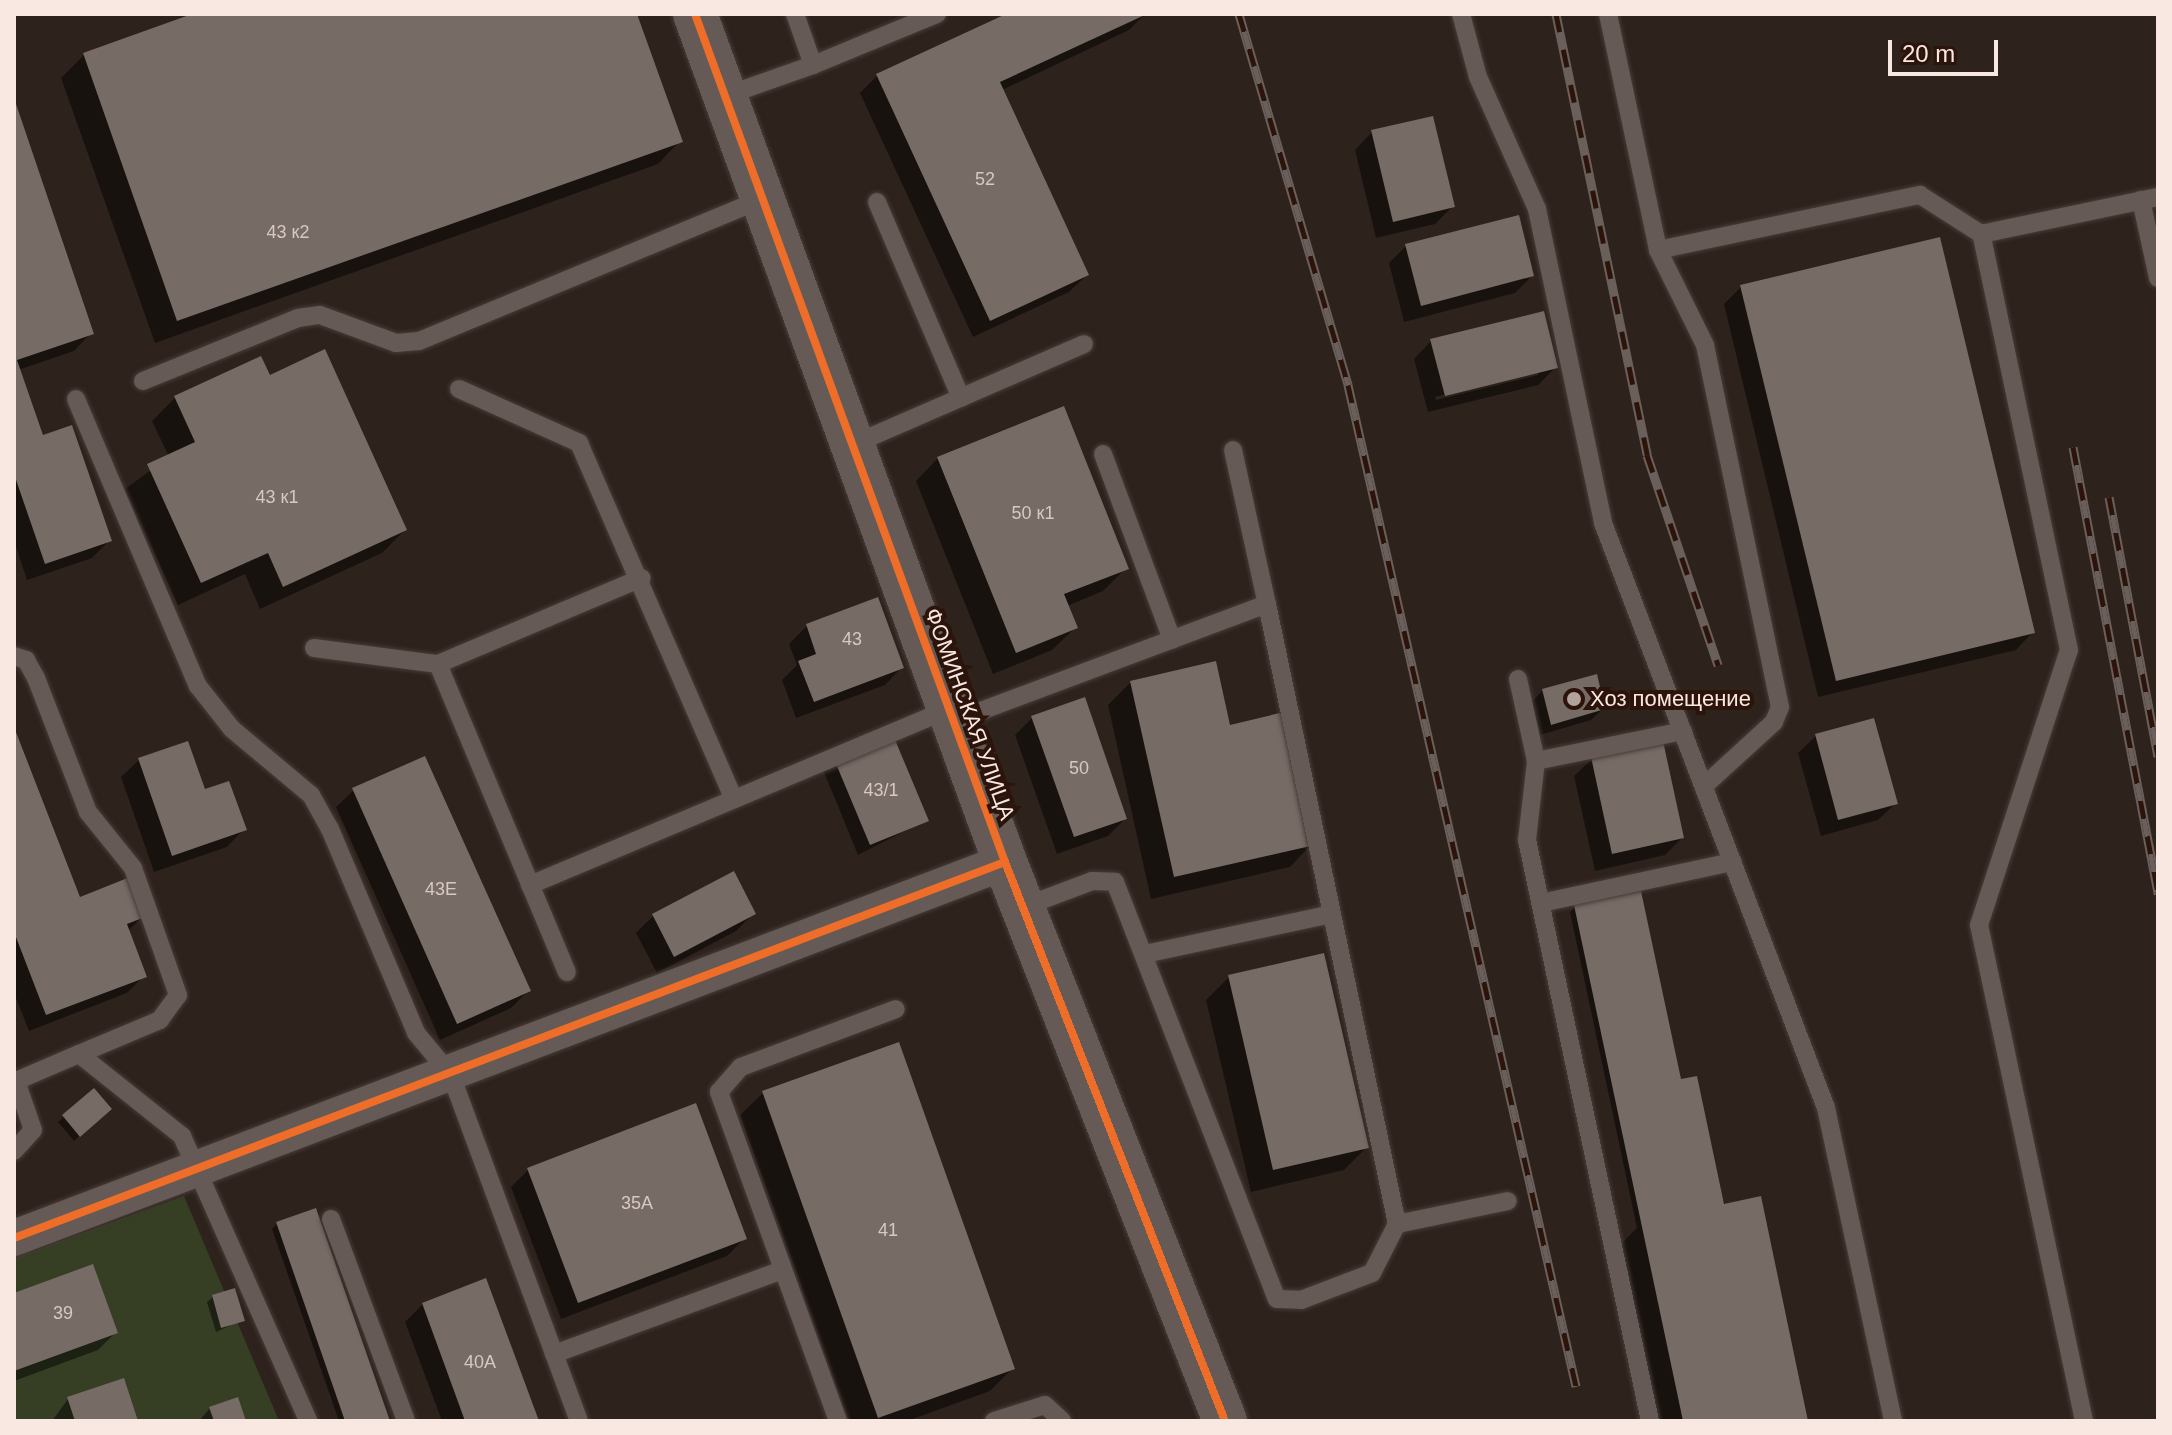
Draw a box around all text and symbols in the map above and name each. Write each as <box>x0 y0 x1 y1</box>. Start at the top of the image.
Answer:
scale bar <box>1892 24 2002 74</box>
text: 20 m <box>1902 40 1955 67</box>
house number: 52 <box>975 168 995 190</box>
house number: 43 к2 <box>267 221 309 243</box>
house number: 43 к1 <box>256 486 298 508</box>
house number: 50 к1 <box>1012 502 1054 524</box>
street label: ФОМИНСКАЯ УЛИЦА <box>919 604 1021 824</box>
house number: 43 <box>842 628 862 650</box>
place label: Хоз помещение <box>1590 686 1751 712</box>
marker: Хоз помещение <box>1565 690 1583 708</box>
house number: 50 <box>1069 757 1089 779</box>
house number: 43/1 <box>863 779 899 801</box>
house number: 43Е <box>425 878 457 900</box>
house number: 35А <box>621 1192 653 1214</box>
house number: 41 <box>878 1219 898 1241</box>
house number: 39 <box>53 1302 73 1324</box>
house number: 40А <box>464 1351 496 1373</box>

